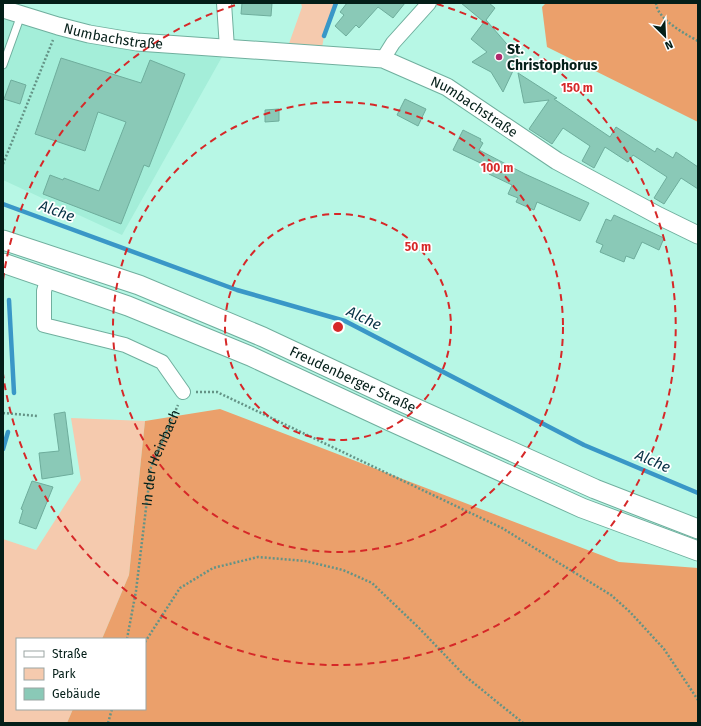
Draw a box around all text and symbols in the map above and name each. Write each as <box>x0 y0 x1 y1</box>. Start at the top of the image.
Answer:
north arrow <box>645 16 685 56</box>
street label: Numbachstraße <box>62 20 164 53</box>
text: N <box>663 37 675 52</box>
place label: St. Christophorus <box>507 41 598 74</box>
marker: St. Christophorus <box>494 52 504 62</box>
street label: Numbachstraße <box>428 73 521 141</box>
text: 150 m <box>561 81 593 95</box>
text: 100 m <box>481 161 513 175</box>
water label: Alche <box>36 196 77 226</box>
text: 50 m <box>405 240 431 254</box>
water label: Alche <box>343 302 384 334</box>
centre of rings <box>331 320 345 334</box>
street label: Freudenberger Straße <box>287 343 419 416</box>
street label: In der Heinbach <box>138 407 184 507</box>
water label: Alche <box>632 445 673 476</box>
legend <box>16 638 146 710</box>
text: Straße <box>52 647 87 661</box>
text: Park <box>52 667 76 681</box>
text: Gebäude <box>52 687 100 701</box>

